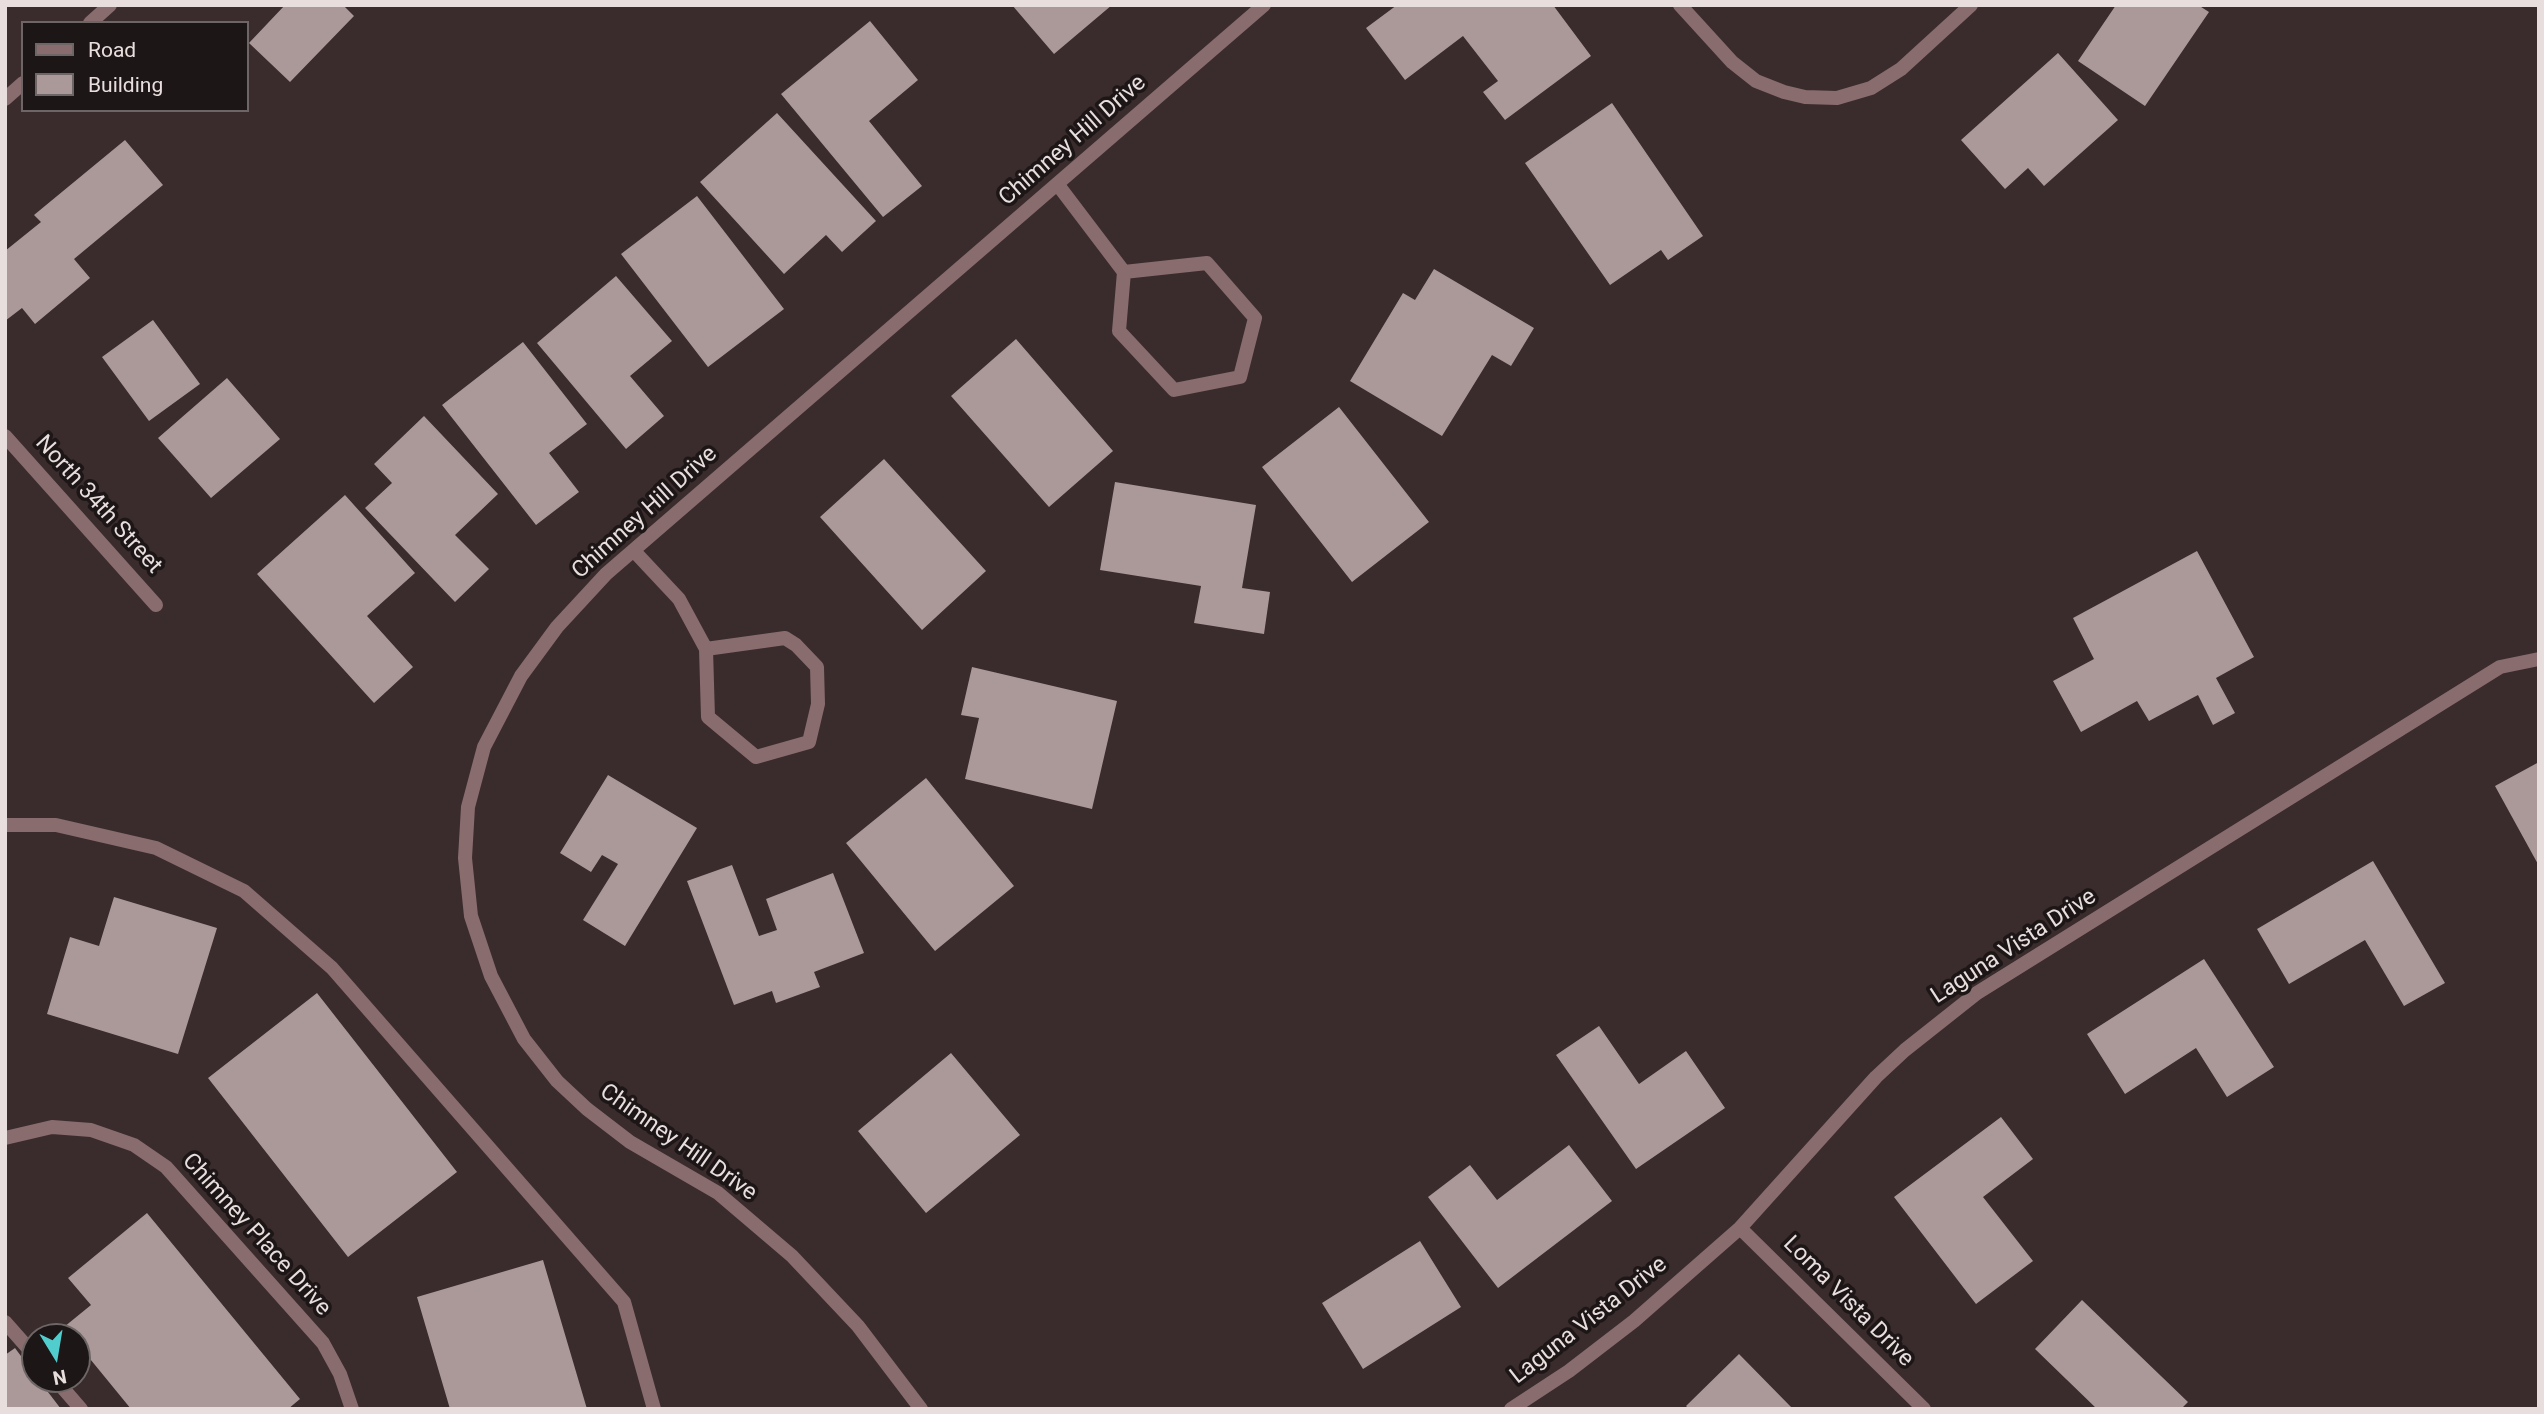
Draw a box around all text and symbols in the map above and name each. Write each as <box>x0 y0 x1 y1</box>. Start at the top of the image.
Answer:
legend <box>21 21 248 112</box>
text: Road <box>88 38 136 62</box>
street label: Chimney Hill Drive <box>994 70 1152 212</box>
text: Building <box>88 73 163 97</box>
street label: North 34th Street <box>29 430 167 580</box>
street label: Chimney Hill Drive <box>567 441 723 585</box>
street label: Laguna Vista Drive <box>1926 883 2102 1011</box>
street label: Chimney Hill Drive <box>594 1079 762 1207</box>
street label: Chimney Place Drive <box>176 1148 336 1322</box>
street label: Loma Vista Drive <box>1777 1231 1919 1373</box>
street label: Laguna Vista Drive <box>1505 1251 1673 1391</box>
north arrow <box>21 1323 91 1393</box>
text: N <box>51 1365 68 1390</box>

